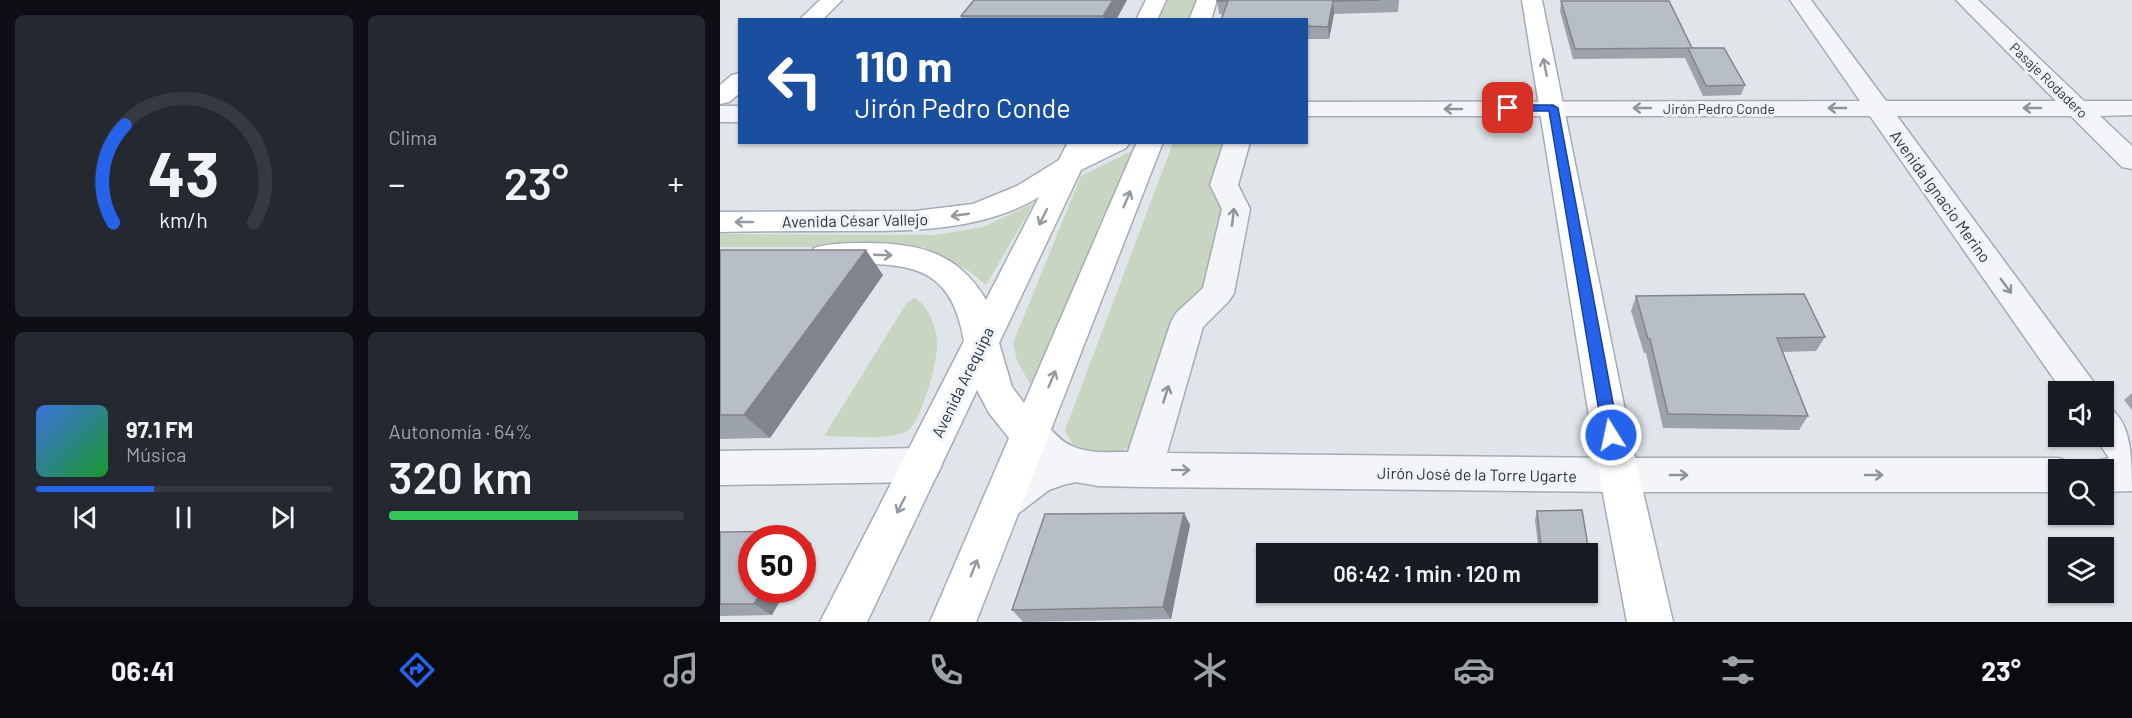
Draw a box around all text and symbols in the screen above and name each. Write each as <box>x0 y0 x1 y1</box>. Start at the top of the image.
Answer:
street label: Pasaje Rodadero <box>2007 39 2091 121</box>
text: 110 m <box>855 40 952 90</box>
icon: left <box>756 42 834 120</box>
one-way arrow <box>1539 57 1550 77</box>
pin <box>1482 82 1533 133</box>
text: Jirón Pedro Conde <box>855 91 1071 123</box>
icon: arrive <box>1491 91 1524 124</box>
street label: Jirón Pedro Conde <box>1663 100 1775 117</box>
one-way arrow <box>1632 102 1652 114</box>
one-way arrow <box>1827 102 1847 114</box>
one-way arrow <box>2022 102 2042 114</box>
one-way arrow <box>1443 103 1463 115</box>
text: Clima <box>389 125 437 149</box>
street label: Avenida Ignacio Merino <box>1887 126 1995 266</box>
text: 43 <box>148 135 219 209</box>
text: 23° <box>504 155 569 209</box>
text: − <box>389 163 405 203</box>
text: + <box>668 163 684 203</box>
one-way arrow <box>1122 190 1133 208</box>
text: km/h <box>159 207 208 232</box>
one-way arrow <box>1037 208 1049 226</box>
one-way arrow <box>1228 208 1239 227</box>
street label: Avenida César Vallejo <box>782 209 928 231</box>
one-way arrow <box>951 210 970 221</box>
one-way arrow <box>735 216 755 227</box>
one-way arrow <box>873 249 893 260</box>
one-way arrow <box>2000 277 2013 293</box>
street label: Avenida Arequipa <box>927 324 997 440</box>
one-way arrow <box>1047 370 1058 388</box>
map controls <box>2048 381 2114 603</box>
button: sound <box>2048 381 2114 447</box>
one-way arrow <box>1161 385 1172 404</box>
position arrow <box>1579 403 1643 467</box>
text: 97.1 FM <box>126 416 193 442</box>
text: Autonomía · 64% <box>389 419 532 443</box>
text: Música <box>126 442 186 466</box>
text: 320 km <box>389 449 533 503</box>
button: search <box>2048 459 2114 525</box>
street label: Jirón José de la Torre Ugarte <box>1377 463 1577 485</box>
one-way arrow <box>1171 464 1191 476</box>
one-way arrow <box>1668 469 1688 481</box>
one-way arrow <box>1863 469 1883 481</box>
one-way arrow <box>895 496 906 514</box>
icon: previous <box>69 501 102 534</box>
icon: pause <box>167 501 200 534</box>
icon: next <box>266 501 299 534</box>
speed limit sign: 50 <box>738 525 816 603</box>
button: layers <box>2048 537 2114 603</box>
one-way arrow <box>970 559 981 577</box>
text: 06:42 · 1 min · 120 m <box>1333 560 1521 586</box>
icon: directions <box>396 649 438 691</box>
icon: music <box>660 649 702 691</box>
icon: phone <box>925 649 967 691</box>
icon: climate <box>1189 649 1231 691</box>
icon: car <box>1453 649 1495 691</box>
icon: filters <box>1717 649 1759 691</box>
text: 06:41 <box>111 654 174 686</box>
text: 23° <box>1981 654 2021 686</box>

